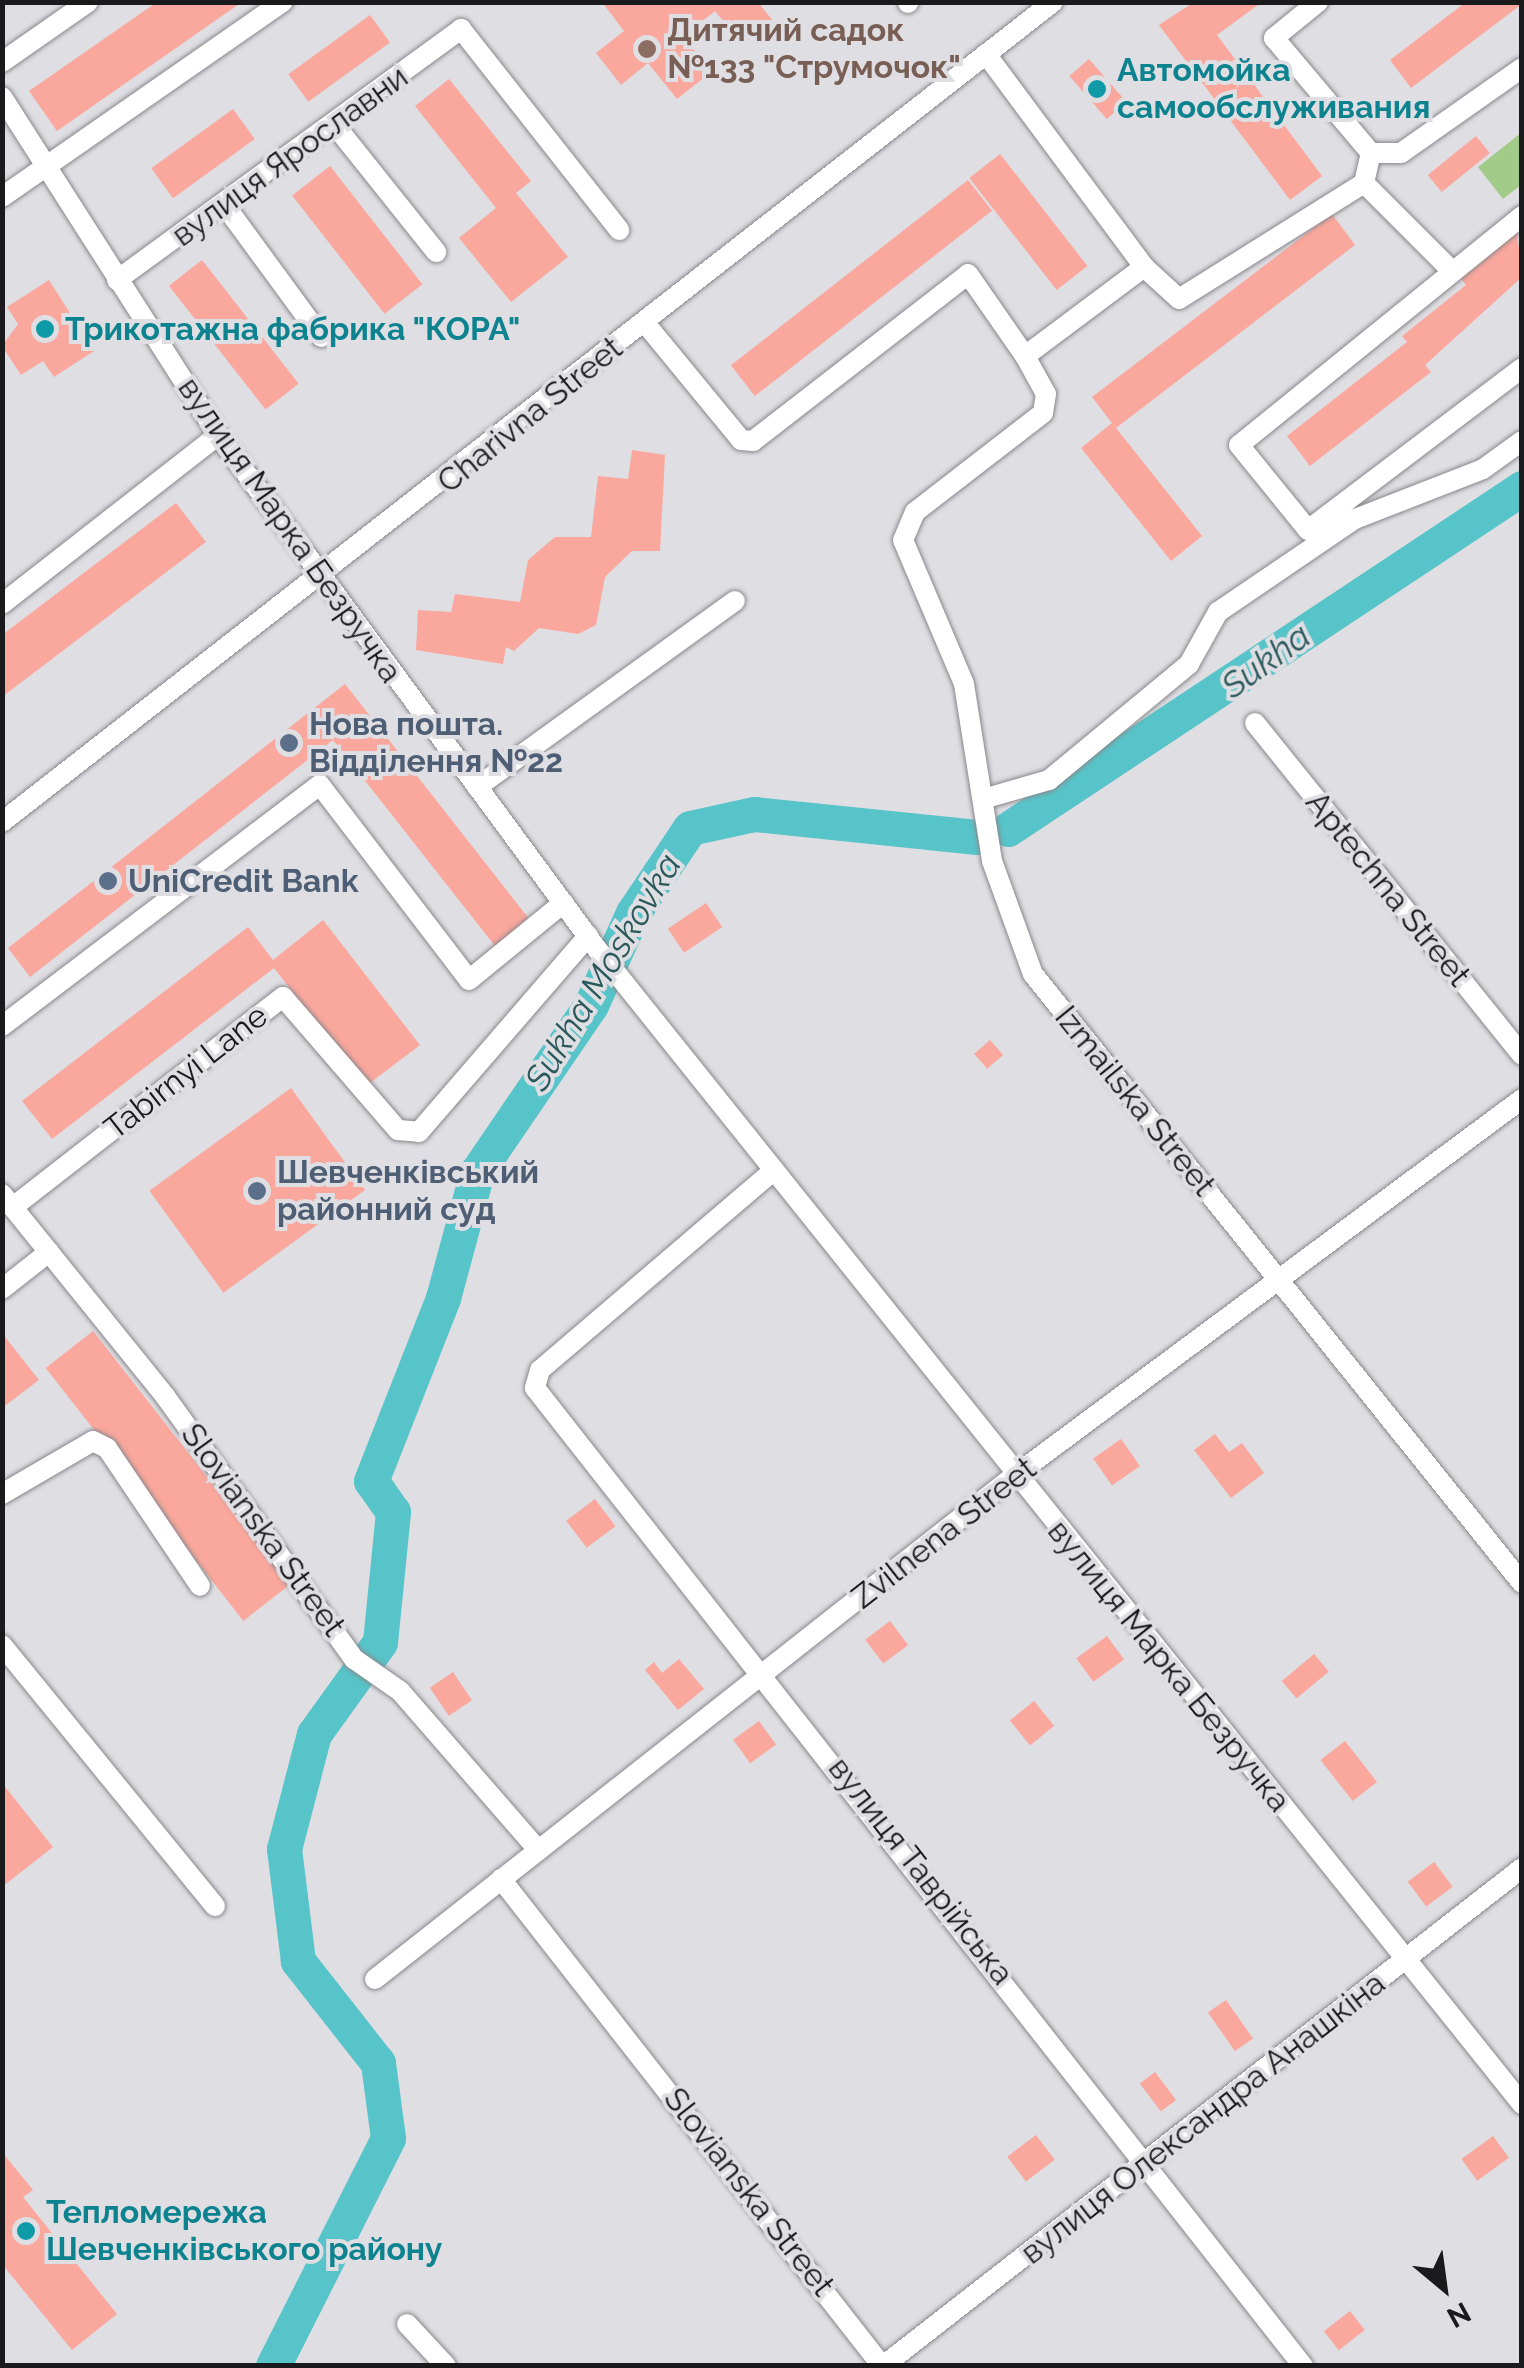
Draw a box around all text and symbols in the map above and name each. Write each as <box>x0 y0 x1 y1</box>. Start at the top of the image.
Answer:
place label: Дитячий садок №133 "Струмочок" <box>667 12 961 87</box>
marker: Дитячий садок №133 "Струмочок" <box>636 38 658 60</box>
place label: Автомойка самообслуживания <box>1117 52 1430 127</box>
street label: вулиця Ярославни <box>165 58 415 254</box>
marker: Автомойка самообслуживания <box>1086 78 1108 100</box>
place label: Трикотажна фабрика "КОРА" <box>65 310 521 348</box>
marker: Трикотажна фабрика "КОРА" <box>34 318 56 340</box>
street label: Charivna Street <box>430 329 630 501</box>
street label: вулиця Марка Безручка <box>170 370 410 690</box>
water label: Sukha <box>1213 615 1319 707</box>
place label: Нова пошта. Відділення №22 <box>309 706 563 781</box>
marker: Нова пошта. Відділення №22 <box>278 732 300 754</box>
street label: Aptechna Street <box>1298 784 1478 994</box>
water label: Sukha Moskovka <box>516 846 690 1098</box>
place label: UniCredit Bank <box>128 862 359 900</box>
marker: UniCredit Bank <box>97 870 119 892</box>
street label: Tabirnyi Lane <box>97 997 275 1147</box>
street label: Izmailska Street <box>1047 998 1223 1204</box>
place label: Шевченківський районний суд <box>277 1154 539 1229</box>
marker: Шевченківський районний суд <box>246 1180 268 1202</box>
street label: Slovianska Street <box>173 1416 353 1644</box>
street label: Zvilnena Street <box>844 1449 1044 1617</box>
street label: вулиця Марка Безручка <box>1040 1513 1298 1819</box>
street label: вулиця Таврійська <box>820 1749 1022 1993</box>
street label: вулиця Олександра Анашкіна <box>1013 1964 1393 2272</box>
street label: Slovianska Street <box>656 2080 842 2304</box>
place label: Тепломережа Шевченківського району <box>46 2194 442 2269</box>
marker: Тепломережа Шевченківського району <box>15 2220 37 2242</box>
north arrow <box>1394 2238 1494 2338</box>
text: N <box>1441 2295 1476 2334</box>

